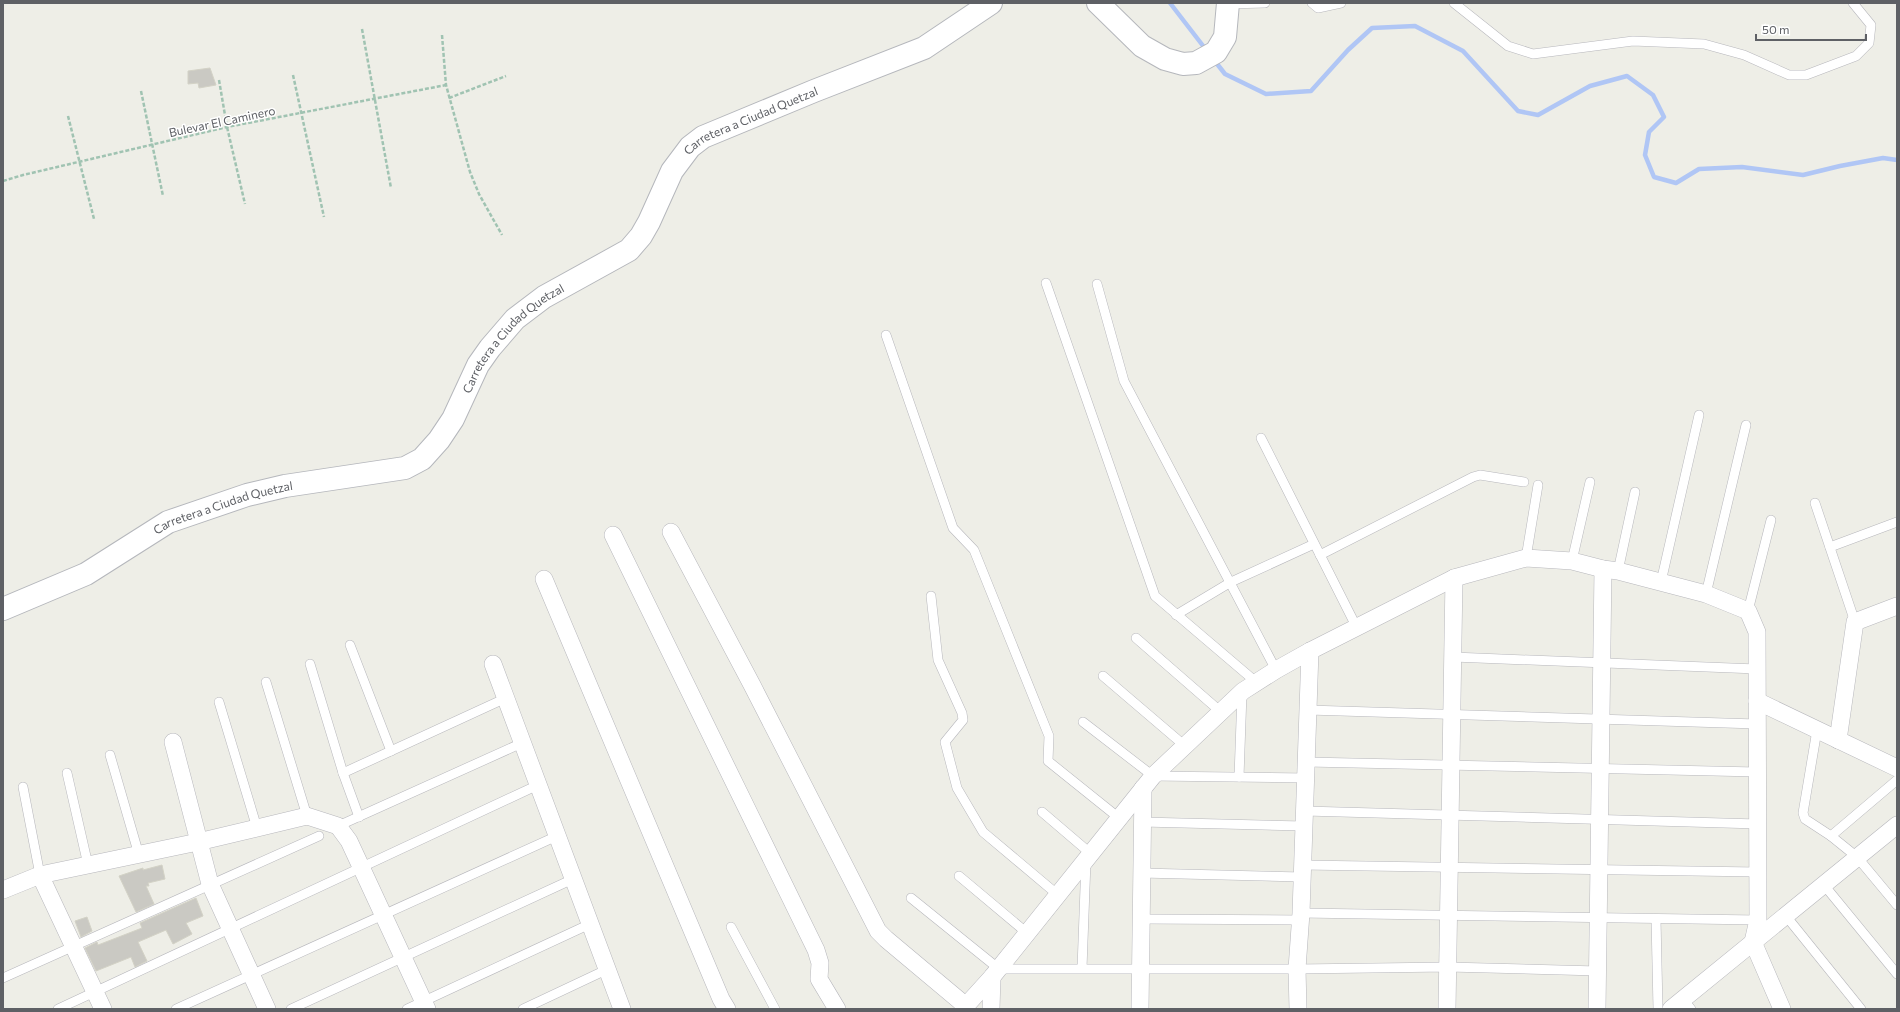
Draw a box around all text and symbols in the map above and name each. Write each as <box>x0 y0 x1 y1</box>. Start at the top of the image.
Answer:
scale bar <box>1756 16 1866 42</box>
text: 50 m <box>1762 22 1790 36</box>
street label: Carretera a Ciudad Quetzal <box>680 83 819 157</box>
street label: Bulevar El Caminero <box>167 103 277 139</box>
street label: Carretera a Ciudad Quetzal <box>459 281 566 395</box>
street label: Carretera a Ciudad Quetzal <box>150 478 294 537</box>

